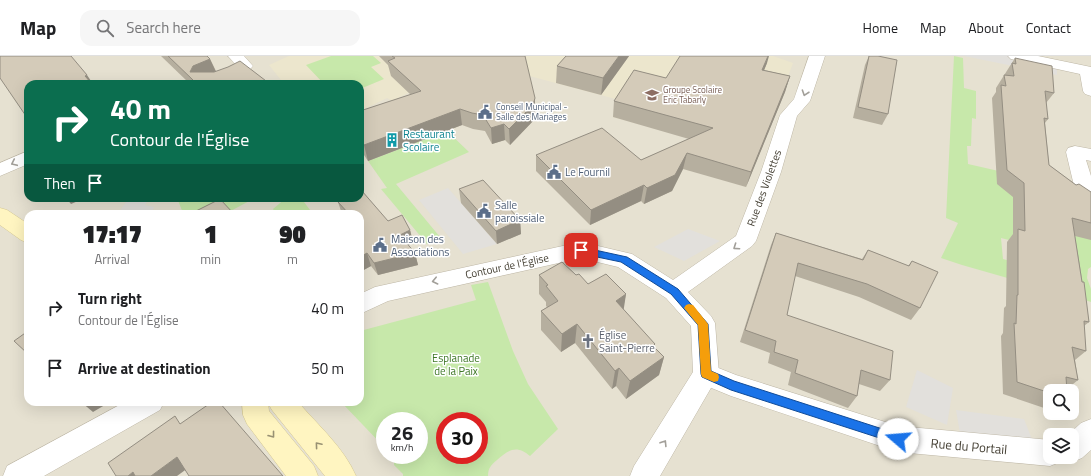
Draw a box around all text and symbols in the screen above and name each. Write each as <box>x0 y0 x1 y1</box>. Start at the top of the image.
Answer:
search box <box>80 10 360 46</box>
text: Map <box>20 13 56 42</box>
text: Search here <box>126 16 201 39</box>
icon: search <box>94 17 116 39</box>
text: Home <box>863 17 898 38</box>
text: Map <box>920 17 946 38</box>
text: About <box>968 17 1004 38</box>
text: Contact <box>1026 17 1071 38</box>
place label: Groupe Scolaire Eric Tabarly <box>663 83 722 106</box>
text: 40 m <box>110 87 171 130</box>
school or university icon: Groupe Scolaire Eric Tabarly <box>644 87 660 103</box>
one-way arrow <box>801 89 809 96</box>
icon: right <box>44 96 96 148</box>
place label: Conseil Municipal - Salle des Mariages <box>496 100 568 123</box>
public building icon: Conseil Municipal - Salle des Mariages <box>477 104 493 120</box>
text: Contour de l'Église <box>110 126 249 153</box>
place label: Restaurant Scolaire <box>403 126 455 155</box>
building icon: Restaurant Scolaire <box>384 132 400 148</box>
street label: Rue des Violettes <box>743 147 785 229</box>
one-way arrow <box>11 158 18 166</box>
public building icon: Le Fournil <box>546 164 562 180</box>
place label: Le Fournil <box>565 164 610 180</box>
text: Then <box>44 172 76 195</box>
icon: arrive <box>84 172 106 194</box>
place label: Salle paroissiale <box>495 197 545 226</box>
public building icon: Salle paroissiale <box>476 203 492 219</box>
text: 17:17 <box>82 216 142 252</box>
text: 1 <box>204 216 217 252</box>
text: 90 <box>279 216 306 252</box>
place label: Maison des Associations <box>391 231 449 260</box>
pin <box>564 233 598 267</box>
public building icon: Maison des Associations <box>372 237 388 253</box>
icon: arrive <box>570 239 592 261</box>
one-way arrow <box>733 242 740 250</box>
text: Arrival <box>95 249 130 269</box>
text: min <box>200 249 221 269</box>
text: m <box>287 249 298 269</box>
street label: Contour de l'Église <box>464 249 551 283</box>
one-way arrow <box>432 277 438 285</box>
text: Turn right <box>78 287 142 310</box>
icon: right <box>44 297 66 319</box>
text: 40 m <box>311 297 344 320</box>
text: Contour de l'Église <box>78 310 179 330</box>
place label: Église Saint-Pierre <box>599 327 655 356</box>
church icon: Église Saint-Pierre <box>580 333 596 349</box>
park label: Esplanade de la Paix <box>432 350 480 379</box>
icon: arrive <box>44 357 66 379</box>
text: Arrive at destination <box>78 357 211 380</box>
text: 50 m <box>311 357 344 380</box>
map controls <box>1043 384 1079 464</box>
button: search <box>1043 384 1079 420</box>
speed limit sign: 30 <box>436 412 488 464</box>
text: 26 <box>391 417 413 448</box>
position arrow <box>877 418 919 460</box>
button: layers <box>1043 428 1079 464</box>
one-way arrow <box>268 431 275 438</box>
street label: Rue du Portail <box>930 433 1008 459</box>
text: km/h <box>391 440 413 455</box>
one-way arrow <box>659 440 667 447</box>
one-way arrow <box>316 442 323 450</box>

